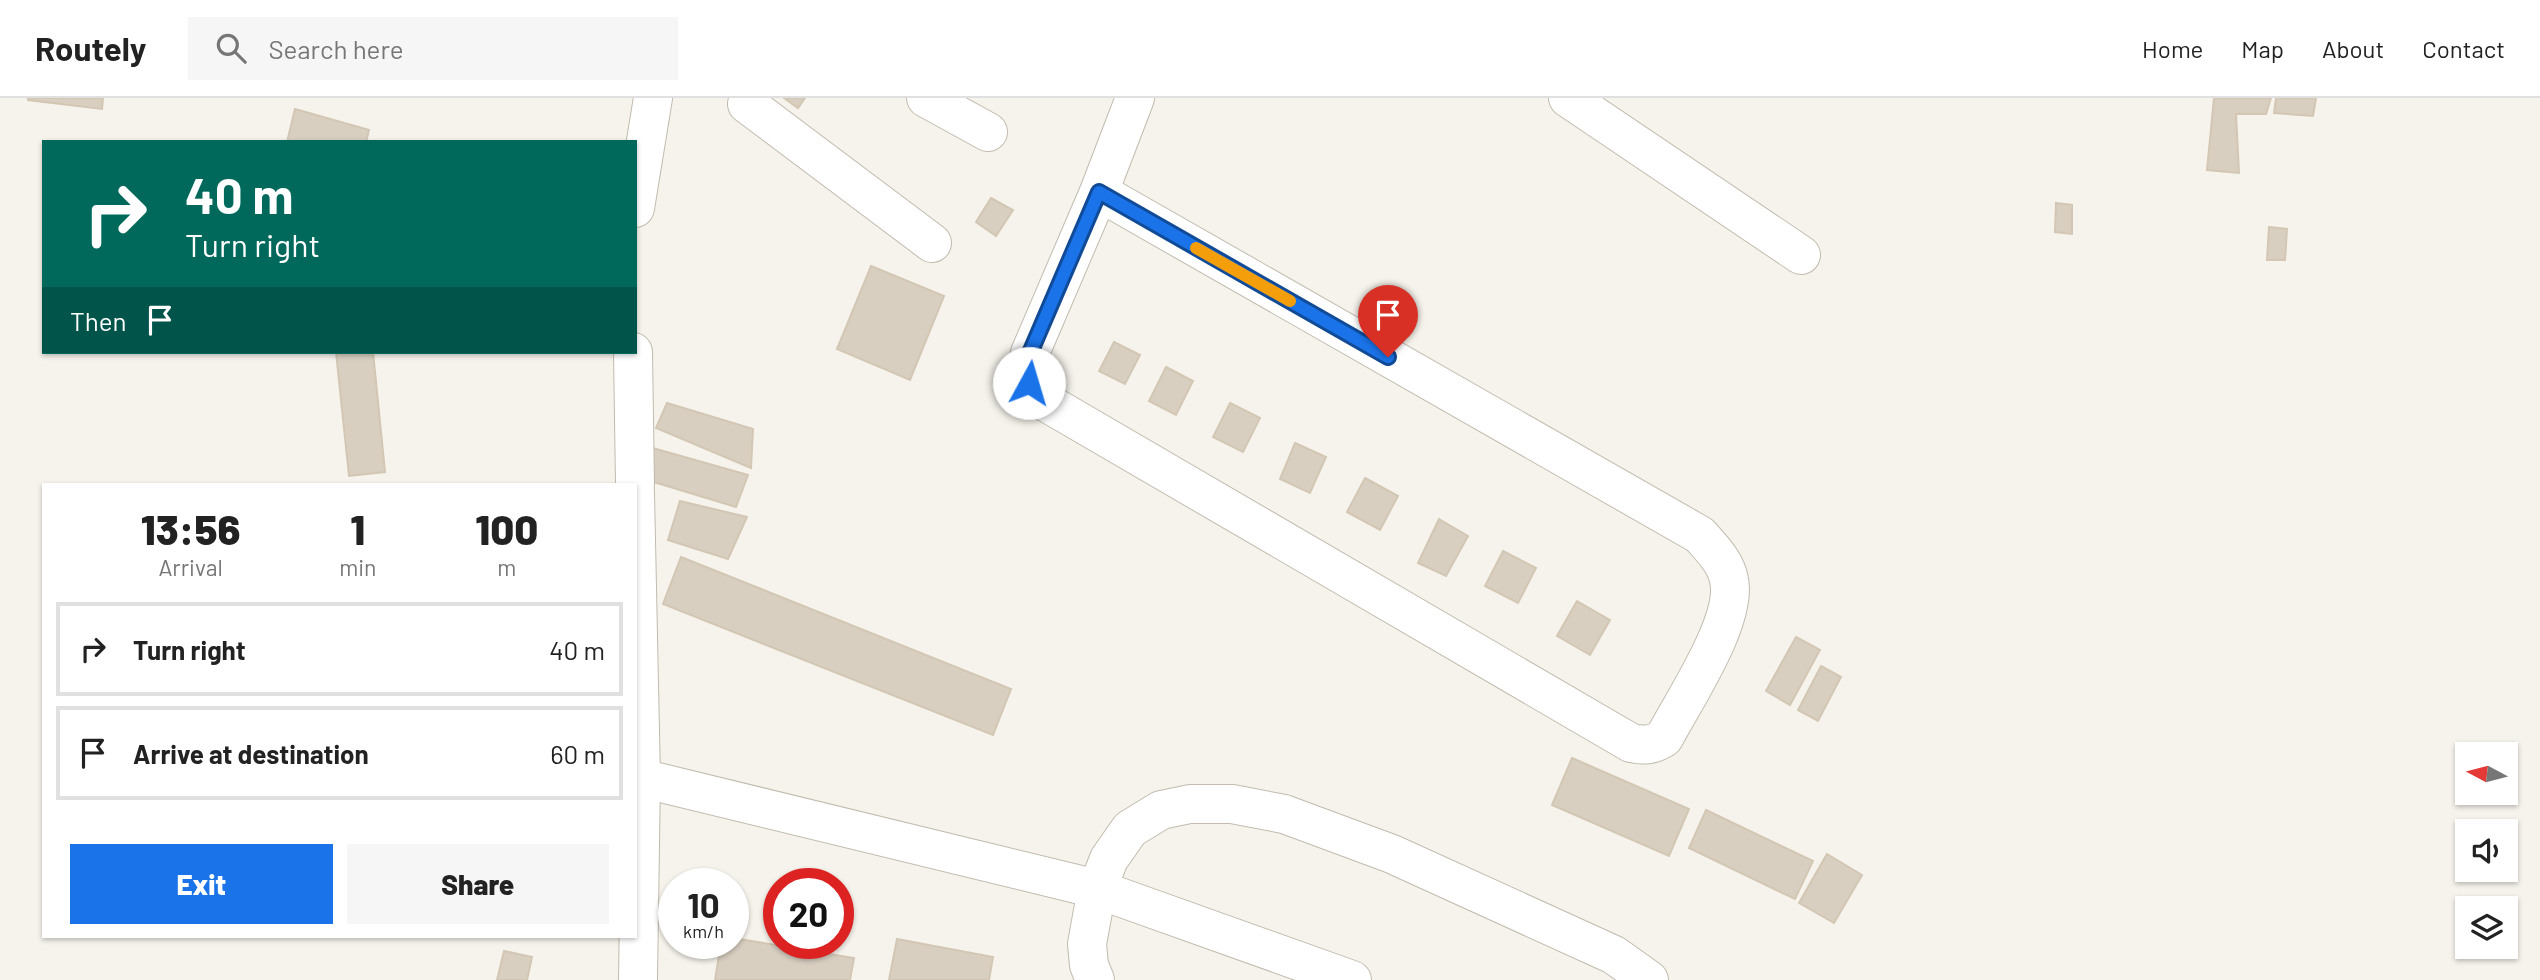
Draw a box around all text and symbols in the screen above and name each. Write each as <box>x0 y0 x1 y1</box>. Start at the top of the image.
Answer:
search box <box>188 17 678 80</box>
text: Routely <box>35 28 146 68</box>
icon: search <box>212 29 250 67</box>
text: Search here <box>268 33 404 64</box>
text: Home <box>2142 34 2203 63</box>
text: Map <box>2241 34 2284 63</box>
text: About <box>2322 34 2384 63</box>
text: Contact <box>2422 34 2505 63</box>
text: 40 m <box>185 165 293 224</box>
icon: right <box>70 168 161 259</box>
text: Turn right <box>185 225 320 263</box>
pin <box>1358 285 1418 357</box>
icon: arrive <box>1369 296 1407 334</box>
icon: arrive <box>141 301 179 339</box>
text: Then <box>70 305 127 336</box>
position arrow <box>992 346 1066 420</box>
text: 13:56 <box>141 503 240 553</box>
text: 1 <box>350 503 365 553</box>
text: 100 <box>475 503 538 553</box>
text: Arrival <box>158 553 223 581</box>
text: min <box>339 553 376 581</box>
text: m <box>497 553 516 581</box>
icon: right <box>74 630 112 668</box>
text: Turn right <box>133 634 246 665</box>
text: 40 m <box>549 634 605 665</box>
icon: arrive <box>74 734 112 772</box>
text: Arrive at destination <box>133 738 369 769</box>
text: 60 m <box>550 738 605 769</box>
north arrow <box>2455 742 2518 805</box>
map controls <box>2455 742 2518 959</box>
button: sound <box>2455 819 2518 882</box>
button: Exit <box>70 844 333 924</box>
button: Share <box>347 844 609 924</box>
speed limit sign: 20 <box>763 868 854 959</box>
text: 10 <box>687 883 720 925</box>
button: layers <box>2455 896 2518 959</box>
text: km/h <box>683 920 724 942</box>

